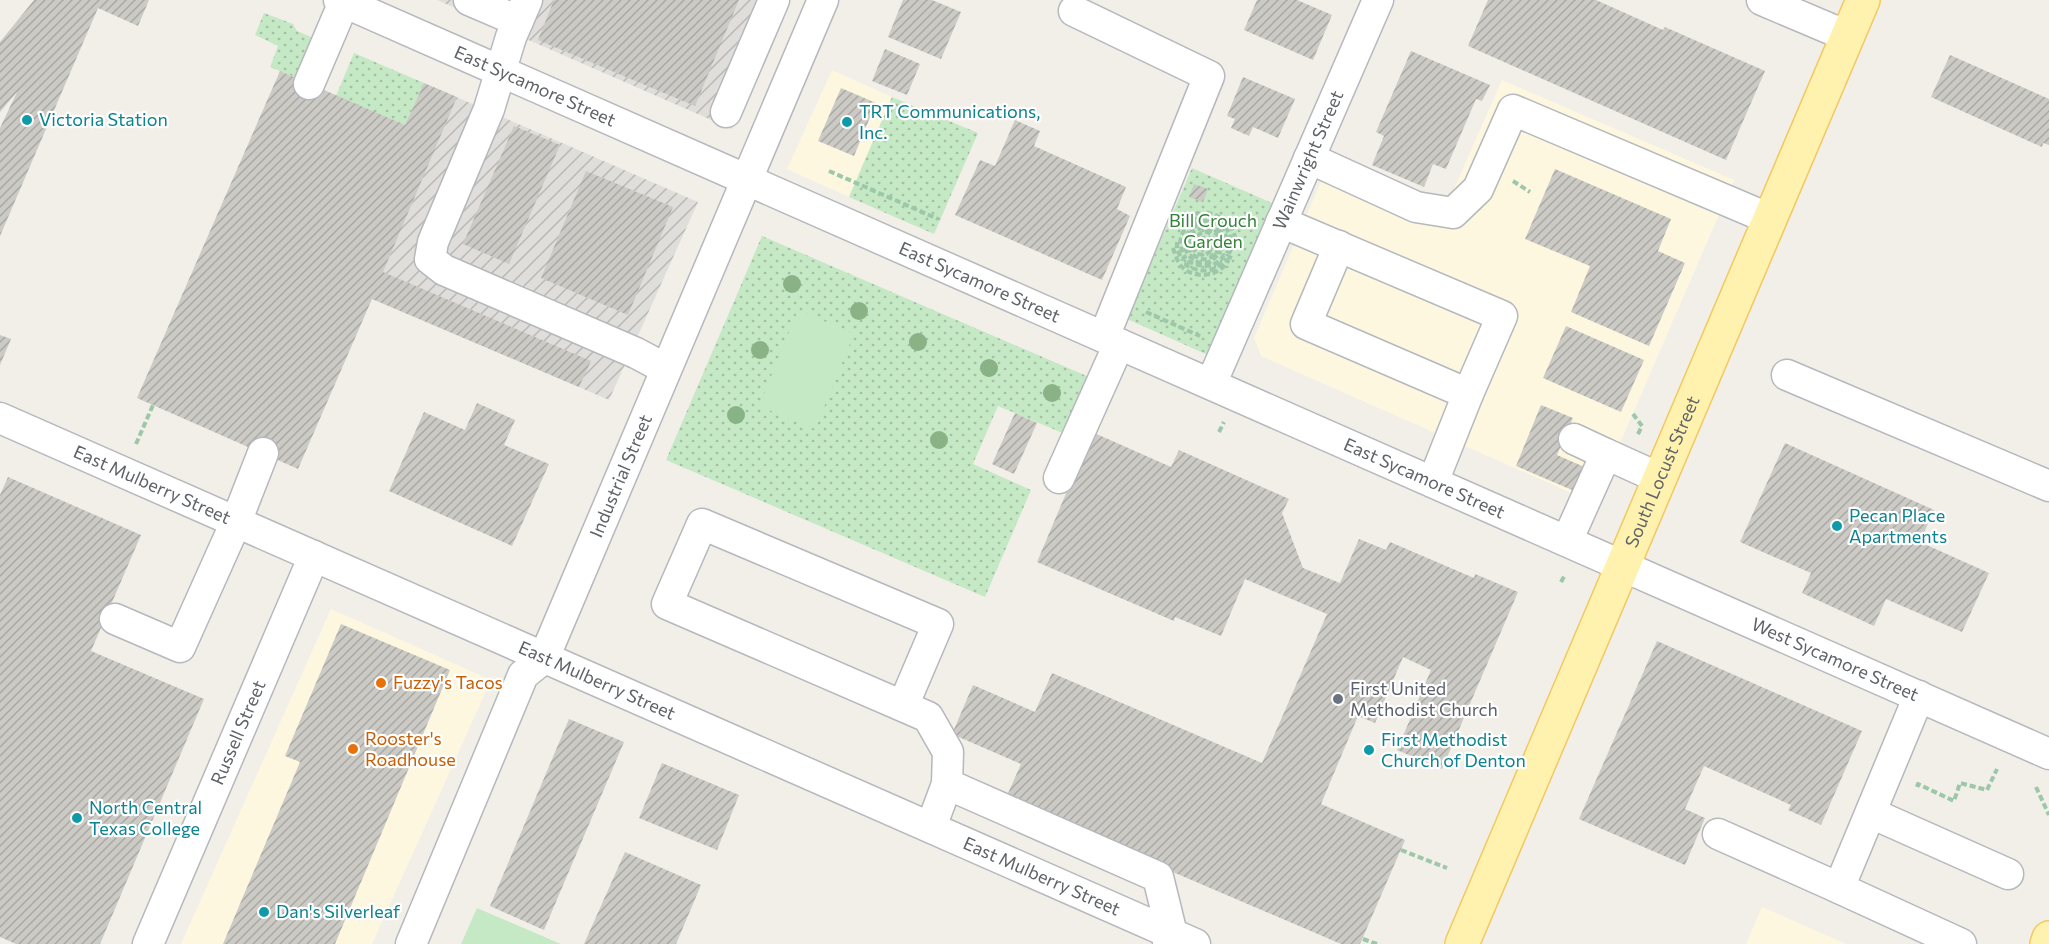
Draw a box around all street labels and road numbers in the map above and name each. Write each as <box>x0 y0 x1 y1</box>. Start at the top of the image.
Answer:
street label: East Sycamore Street <box>451 40 619 131</box>
street label: Wainwright Street <box>1267 87 1347 233</box>
street label: East Sycamore Street <box>896 236 1064 327</box>
street label: South Locust Street <box>1620 392 1704 551</box>
street label: Industrial Street <box>584 411 656 541</box>
street label: East Sycamore Street <box>1341 432 1509 523</box>
street label: East Mulberry Street <box>70 440 234 528</box>
street label: West Sycamore Street <box>1748 612 1922 705</box>
street label: East Mulberry Street <box>515 636 679 724</box>
street label: Russell Street <box>206 677 270 788</box>
street label: East Mulberry Street <box>960 831 1124 920</box>

